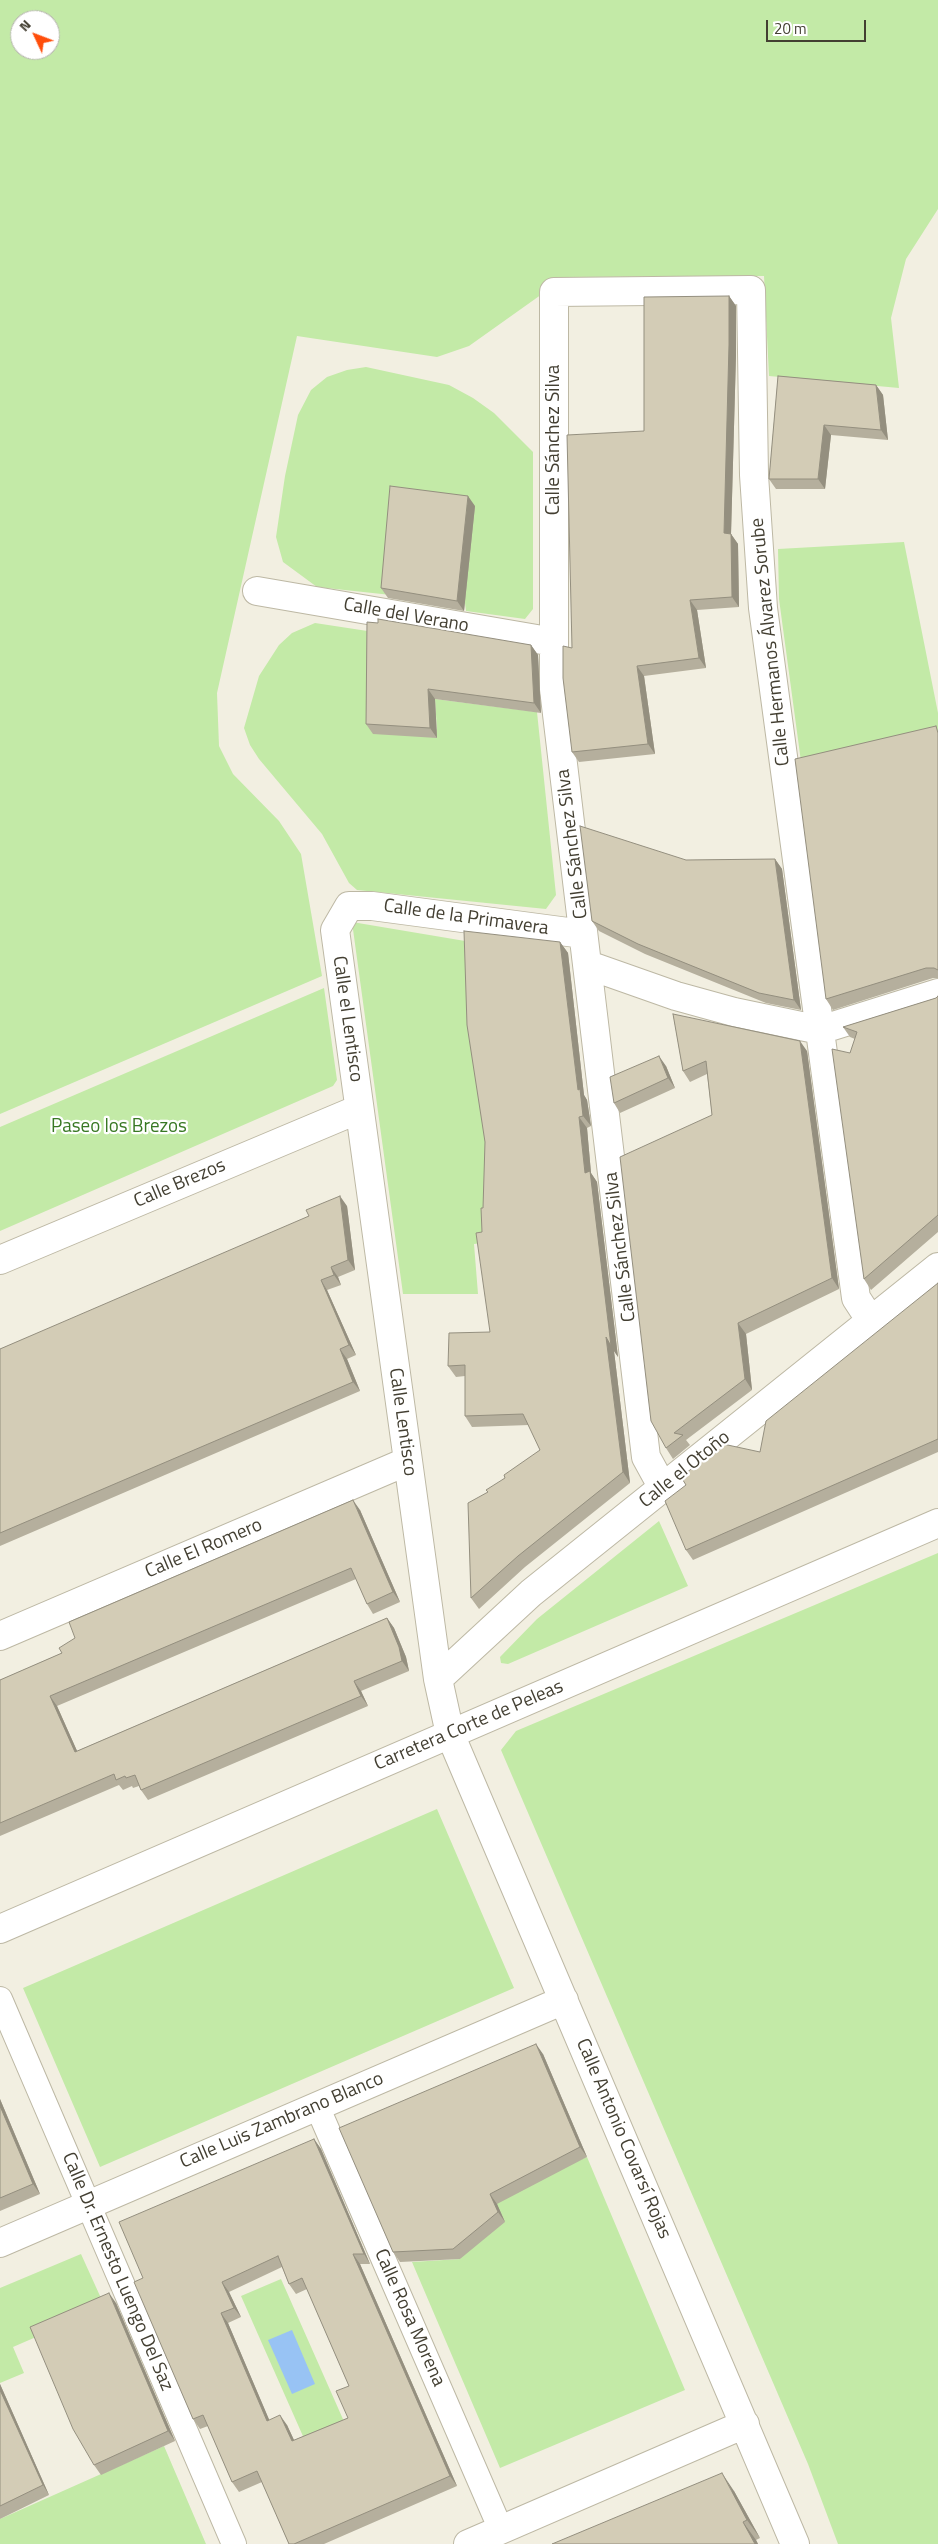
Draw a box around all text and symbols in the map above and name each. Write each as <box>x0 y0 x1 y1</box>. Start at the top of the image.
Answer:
north arrow <box>10 10 60 60</box>
scale bar <box>768 10 868 42</box>
text: N <box>13 14 35 36</box>
text: 20 m <box>774 17 807 40</box>
street label: Calle Sánchez Silva <box>543 365 565 515</box>
street label: Calle Hermanos Álvarez Sorube <box>747 517 795 767</box>
street label: Calle del Verano <box>341 594 471 638</box>
street label: Calle Sánchez Silva <box>553 768 593 920</box>
street label: Calle de la Primavera <box>382 895 550 941</box>
street label: Calle el Lentisco <box>327 954 367 1084</box>
park label: Paseo los Brezos <box>51 1116 187 1138</box>
street label: Calle Brezos <box>131 1154 229 1214</box>
street label: Calle Sánchez Silva <box>601 1171 641 1323</box>
street label: Calle Lentisco <box>383 1366 421 1478</box>
street label: Calle el Otoño <box>635 1427 735 1513</box>
street label: Calle El Romero <box>142 1514 266 1584</box>
street label: Carretera Corte de Peleas <box>371 1676 567 1776</box>
street label: Calle Antonio Covarsí Rojas <box>570 2035 676 2243</box>
street label: Calle Luis Zambrano Blanco <box>177 2068 387 2174</box>
street label: Calle Dr. Ernesto Luengo Del Saz <box>56 2149 178 2395</box>
street label: Calle Rosa Morena <box>368 2246 450 2390</box>

